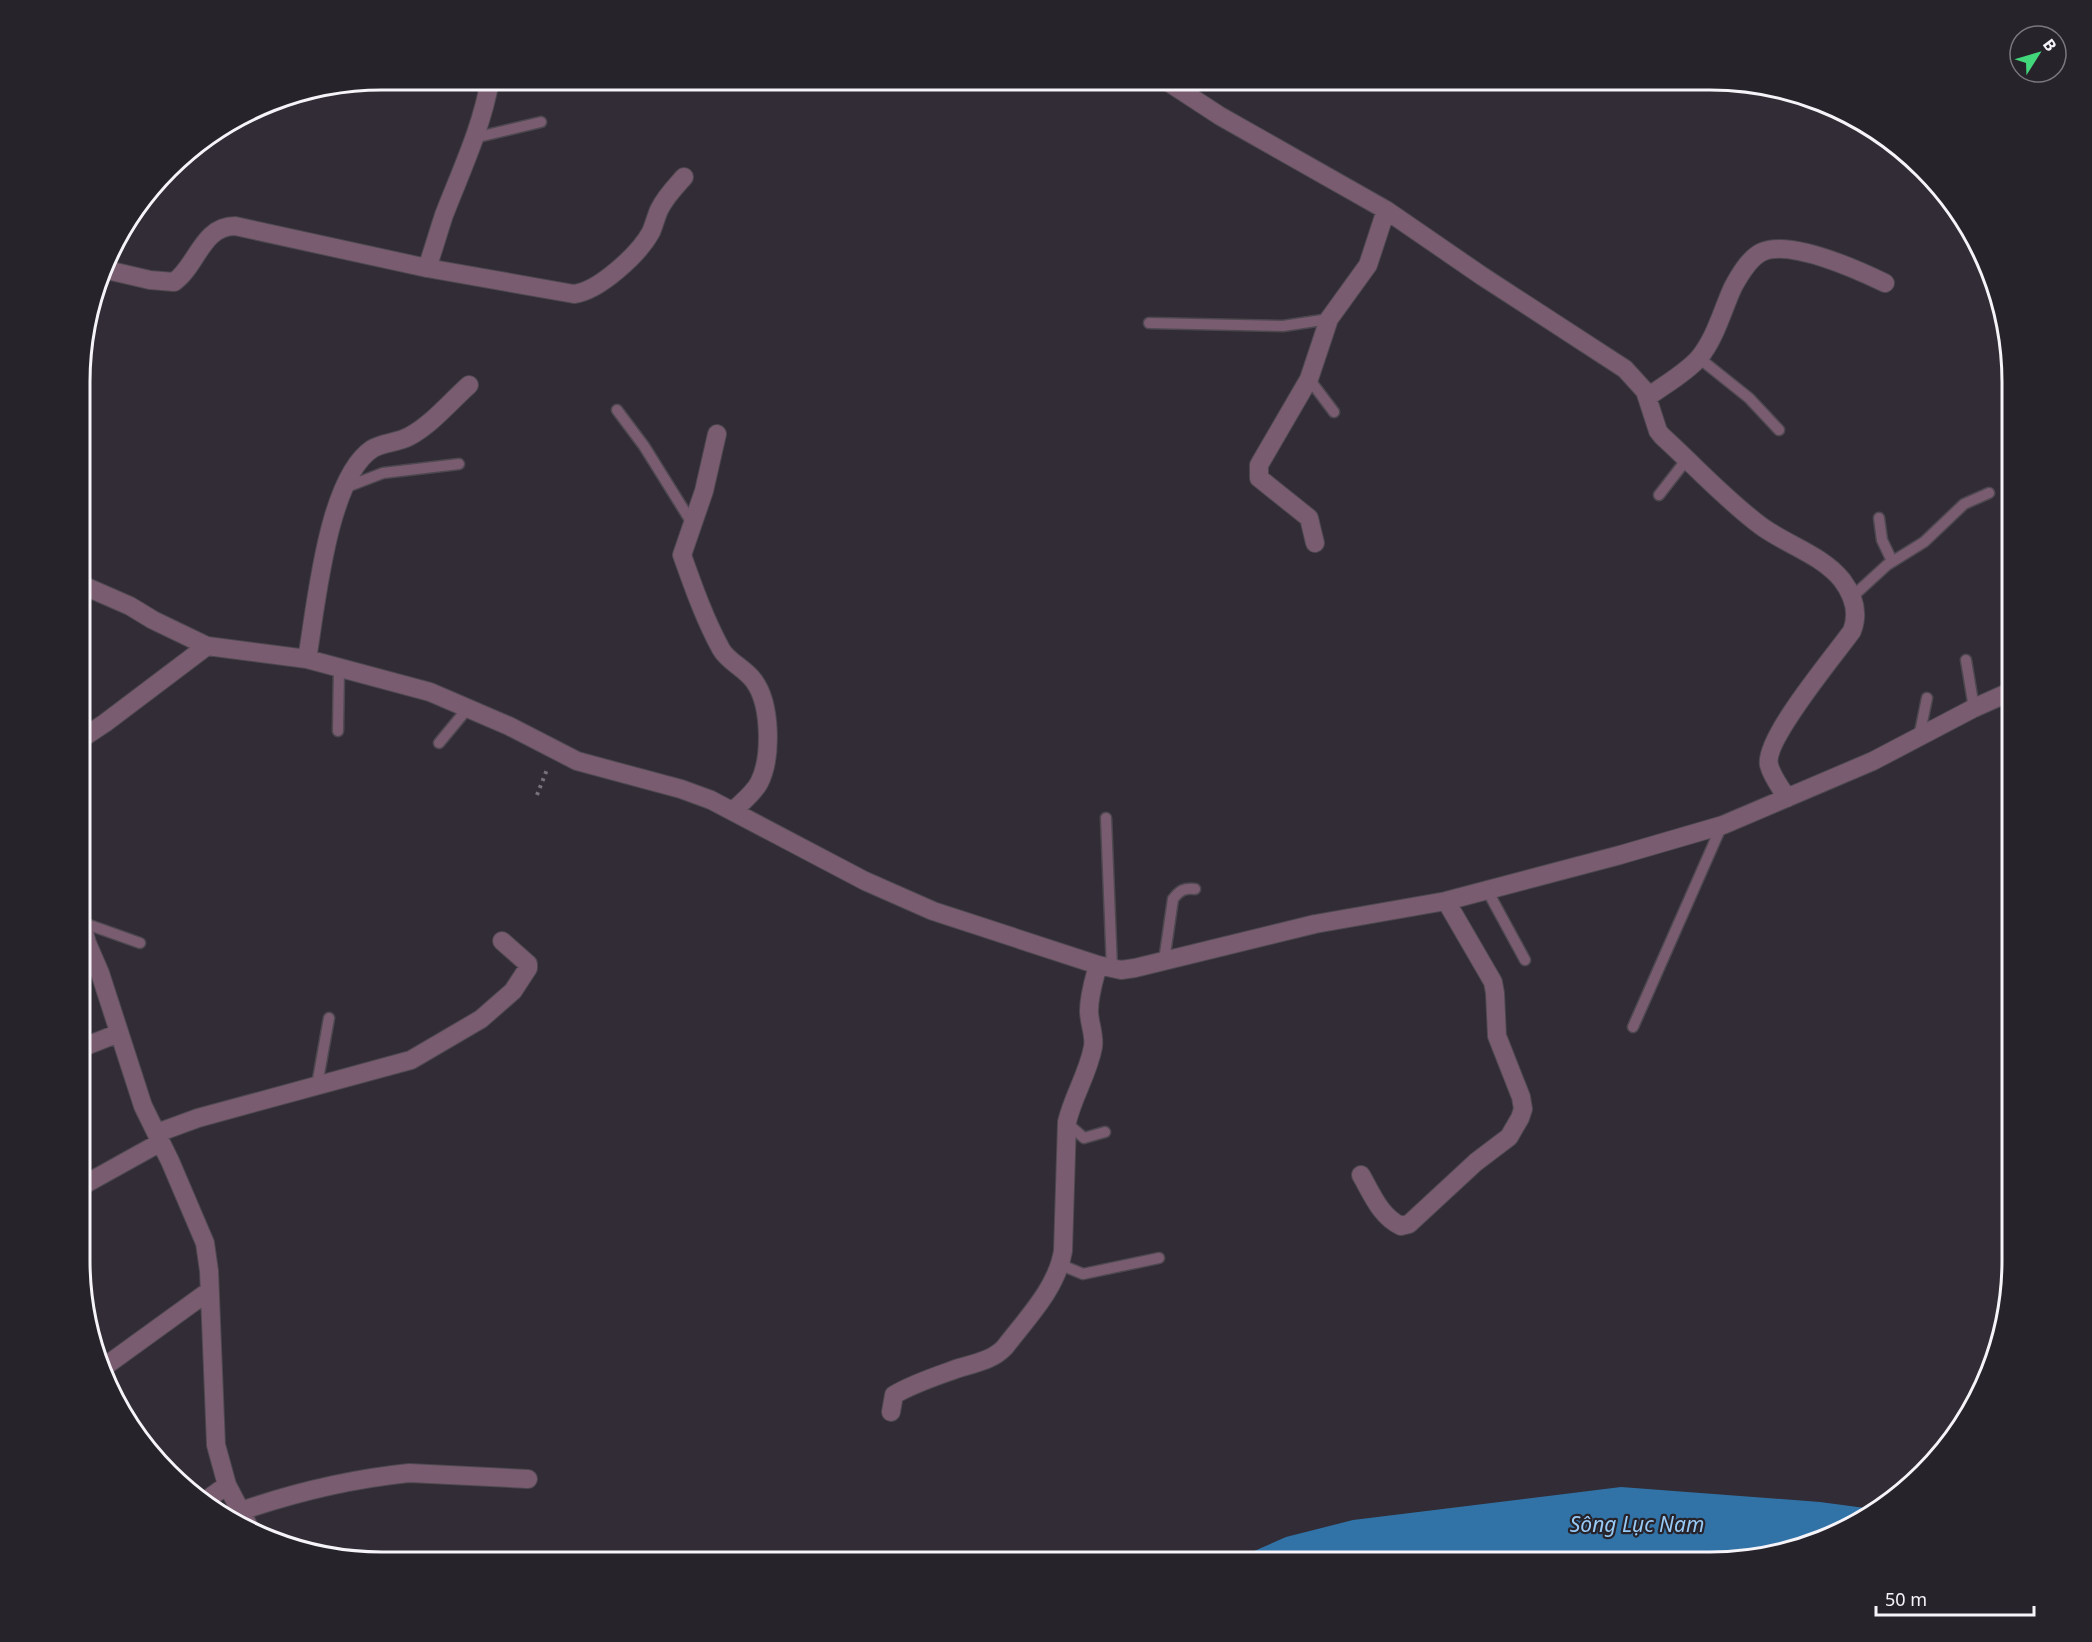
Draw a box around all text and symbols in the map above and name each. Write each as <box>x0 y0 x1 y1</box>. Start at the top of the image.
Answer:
north arrow <box>2008 24 2068 84</box>
text: B <box>2038 34 2062 56</box>
water label: Sông Lục Nam <box>1570 1510 1704 1538</box>
scale bar <box>1876 1579 2034 1617</box>
text: 50 m <box>1885 1587 1927 1611</box>

